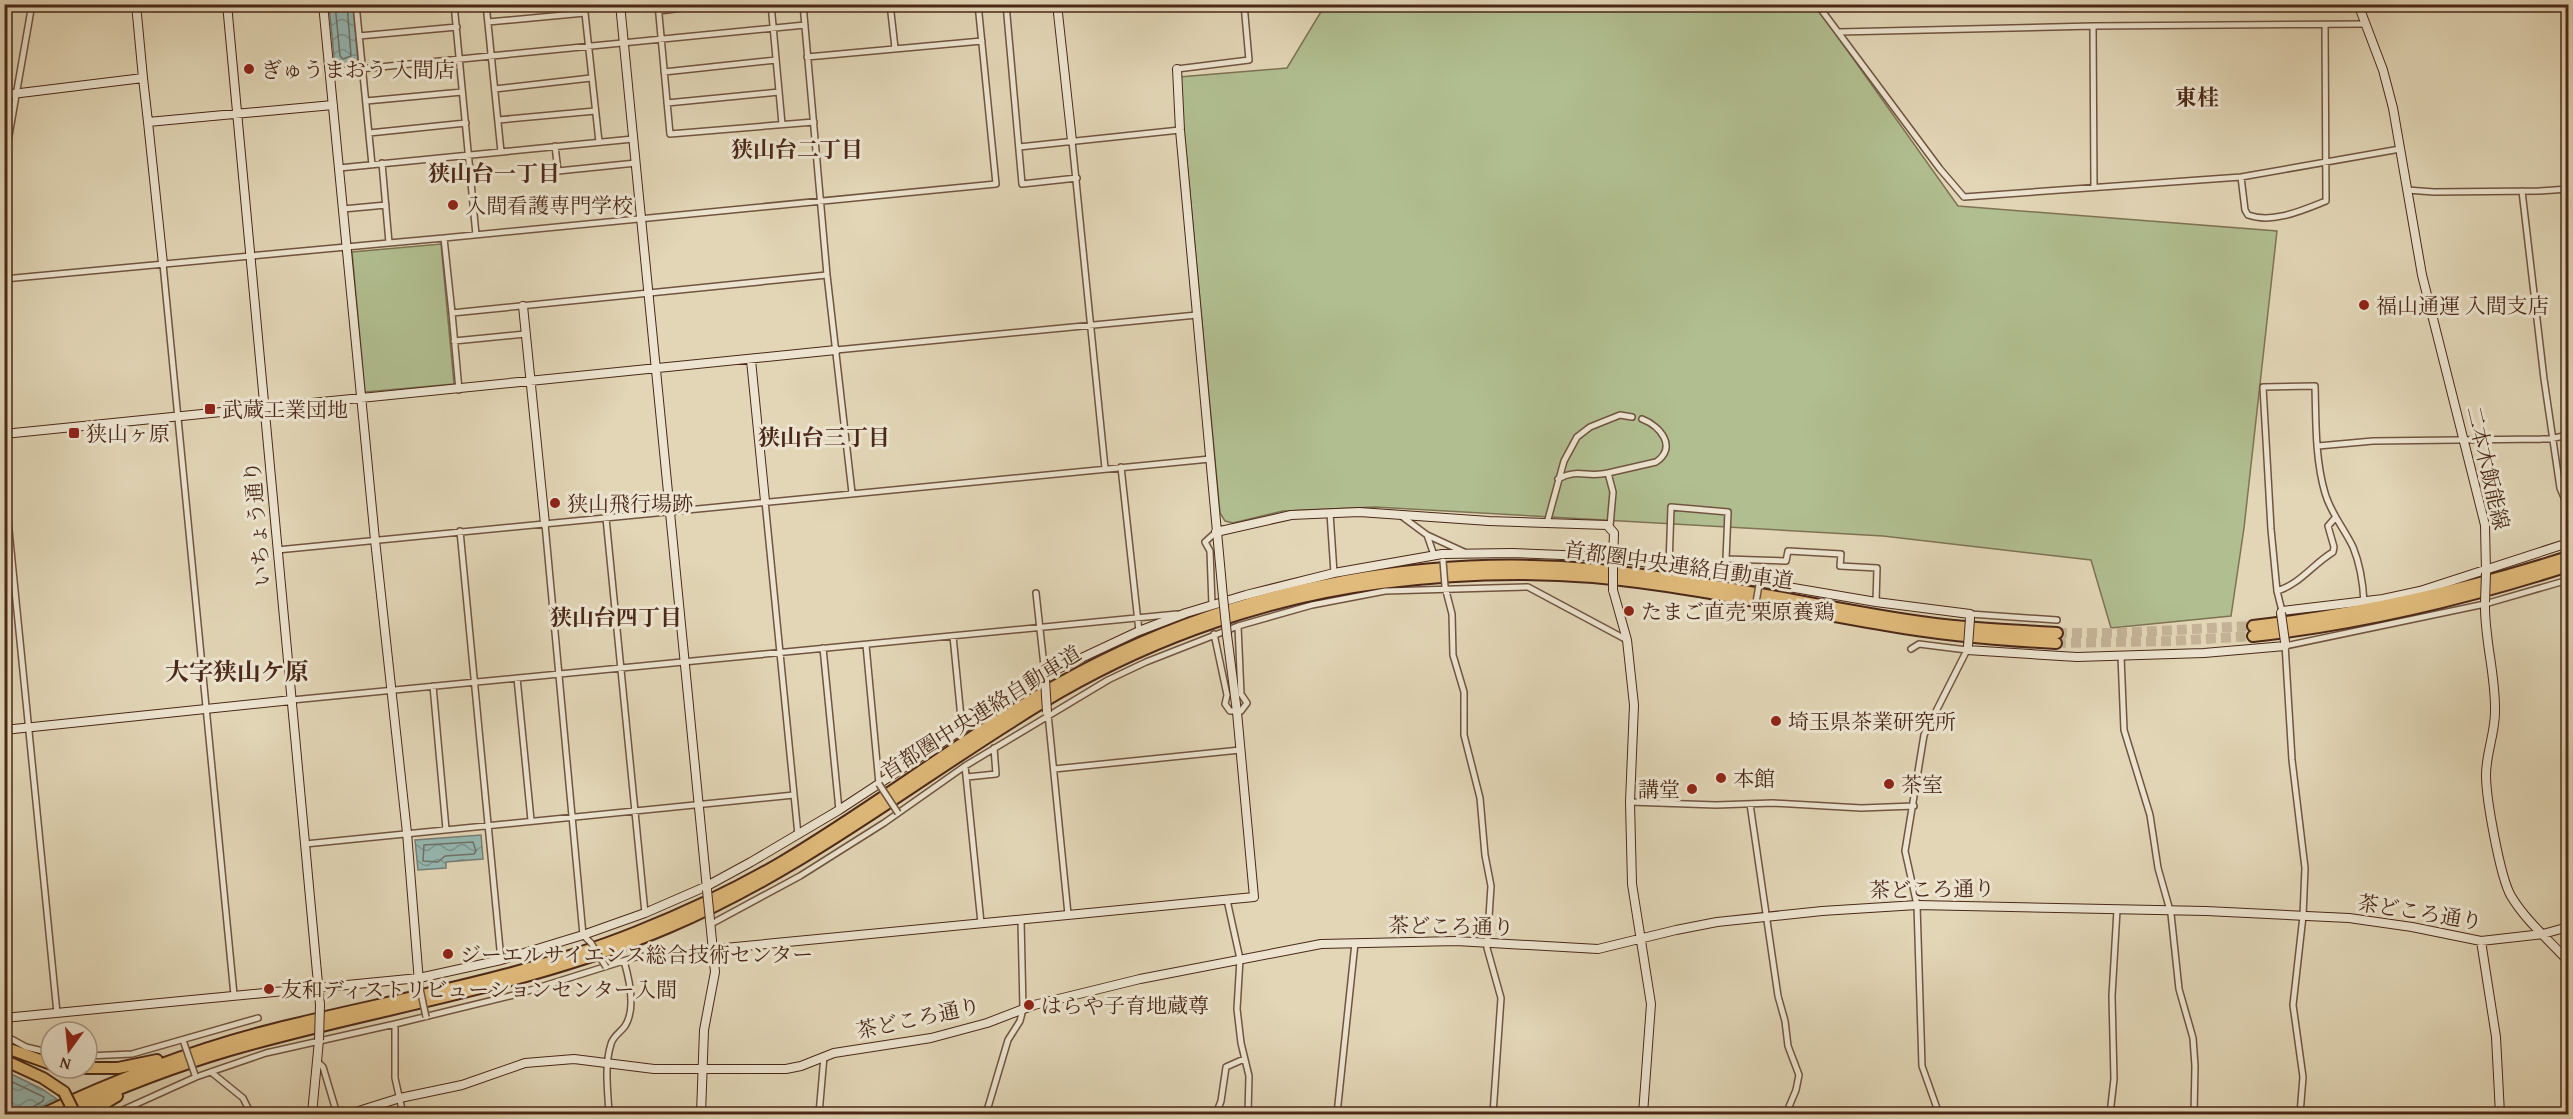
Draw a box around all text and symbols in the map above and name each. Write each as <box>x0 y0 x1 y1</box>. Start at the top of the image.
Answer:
place label: ぎゅうまおう 入間店 <box>261 54 455 85</box>
marker: ぎゅうまおう 入間店 <box>242 62 256 76</box>
district label: 東桂 <box>2175 81 2219 113</box>
district label: 狭山台二丁目 <box>731 133 863 165</box>
district label: 狭山台一丁目 <box>428 157 560 189</box>
place label: 入間看護専門学校 <box>465 190 633 221</box>
marker: 入間看護専門学校 <box>446 198 460 212</box>
place label: 福山通運 入間支店 <box>2376 290 2549 321</box>
marker: 福山通運 入間支店 <box>2357 298 2371 312</box>
place label: 武蔵工業団地 <box>222 394 348 425</box>
marker: 武蔵工業団地 <box>203 402 217 416</box>
street label: 二本木飯能線 <box>2459 403 2517 533</box>
place label: 狭山ヶ原 <box>86 418 170 449</box>
district label: 狭山台三丁目 <box>758 421 890 453</box>
marker: 狭山ヶ原 <box>67 426 81 440</box>
street label: いちょう通り <box>236 460 278 588</box>
place label: 狭山飛行場跡 <box>567 488 693 519</box>
marker: 狭山飛行場跡 <box>548 496 562 510</box>
street label: 首都圏中央連絡自動車道 <box>1562 534 1796 596</box>
place label: たまご直売 栗原養鶏 <box>1641 596 1835 627</box>
district label: 狭山台四丁目 <box>550 601 682 633</box>
marker: たまご直売 栗原養鶏 <box>1622 604 1636 618</box>
street label: 首都圏中央連絡自動車道 <box>875 638 1087 786</box>
district label: 大字狭山ケ原 <box>165 654 309 689</box>
place label: 埼玉県茶業研究所 <box>1788 706 1956 737</box>
marker: 埼玉県茶業研究所 <box>1769 714 1783 728</box>
place label: 本館 <box>1733 763 1775 794</box>
place label: 茶室 <box>1901 769 1943 800</box>
marker: 本館 <box>1714 771 1728 785</box>
place label: 講堂 <box>1638 774 1680 805</box>
marker: 茶室 <box>1882 777 1896 791</box>
marker: 講堂 <box>1685 782 1699 796</box>
street label: 茶どころ通り <box>1869 872 1995 906</box>
street label: 茶どころ通り <box>2355 887 2485 937</box>
street label: 茶どころ通り <box>1388 909 1514 943</box>
place label: ジーエルサイエンス総合技術センター <box>460 939 813 970</box>
marker: ジーエルサイエンス総合技術センター <box>441 947 455 961</box>
place label: 友和ディストリビューションセンター入間 <box>281 974 677 1005</box>
marker: 友和ディストリビューションセンター入間 <box>262 982 276 996</box>
street label: 茶どころ通り <box>853 990 983 1046</box>
place label: はらや子育地蔵尊 <box>1041 990 1209 1021</box>
marker: はらや子育地蔵尊 <box>1022 998 1036 1012</box>
north arrow <box>39 1020 99 1080</box>
text: N <box>57 1051 73 1077</box>

